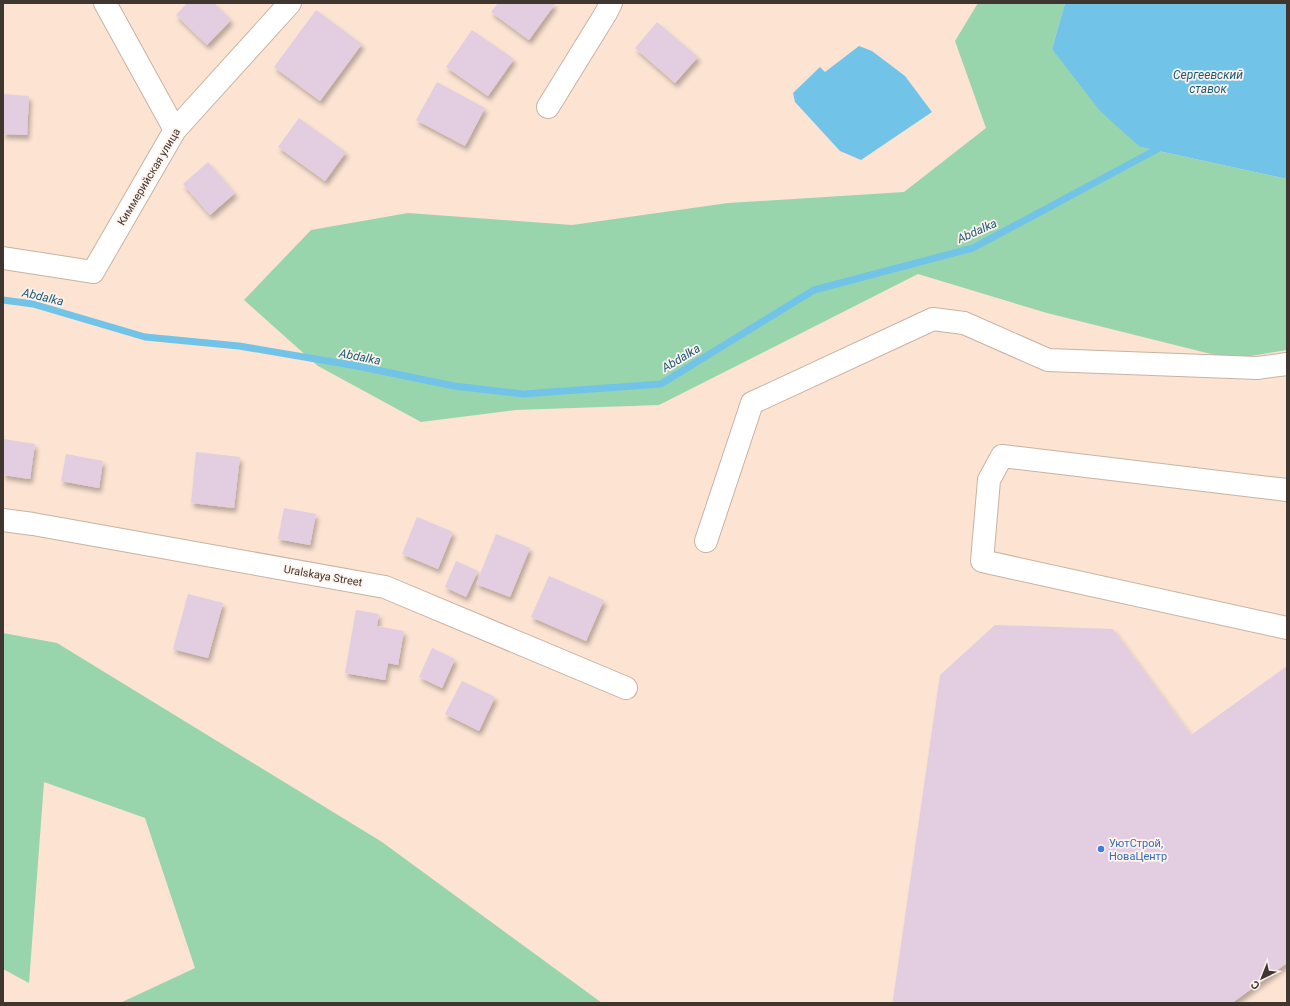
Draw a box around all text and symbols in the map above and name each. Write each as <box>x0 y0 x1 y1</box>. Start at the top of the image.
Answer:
water label: Сергеевский ставок <box>1173 68 1243 96</box>
street label: Киммерийская улица <box>115 126 183 228</box>
water label: Abdalka <box>954 216 999 246</box>
water label: Abdalka <box>20 285 65 309</box>
water label: Abdalka <box>658 341 703 375</box>
water label: Abdalka <box>337 346 382 368</box>
street label: Uralskaya Street <box>283 563 364 589</box>
place label: УютСтрой, НоваЦентр <box>1109 837 1167 863</box>
marker: УютСтрой, НоваЦентр <box>1096 844 1106 854</box>
north arrow <box>1242 958 1282 998</box>
text: С <box>1248 978 1263 992</box>

